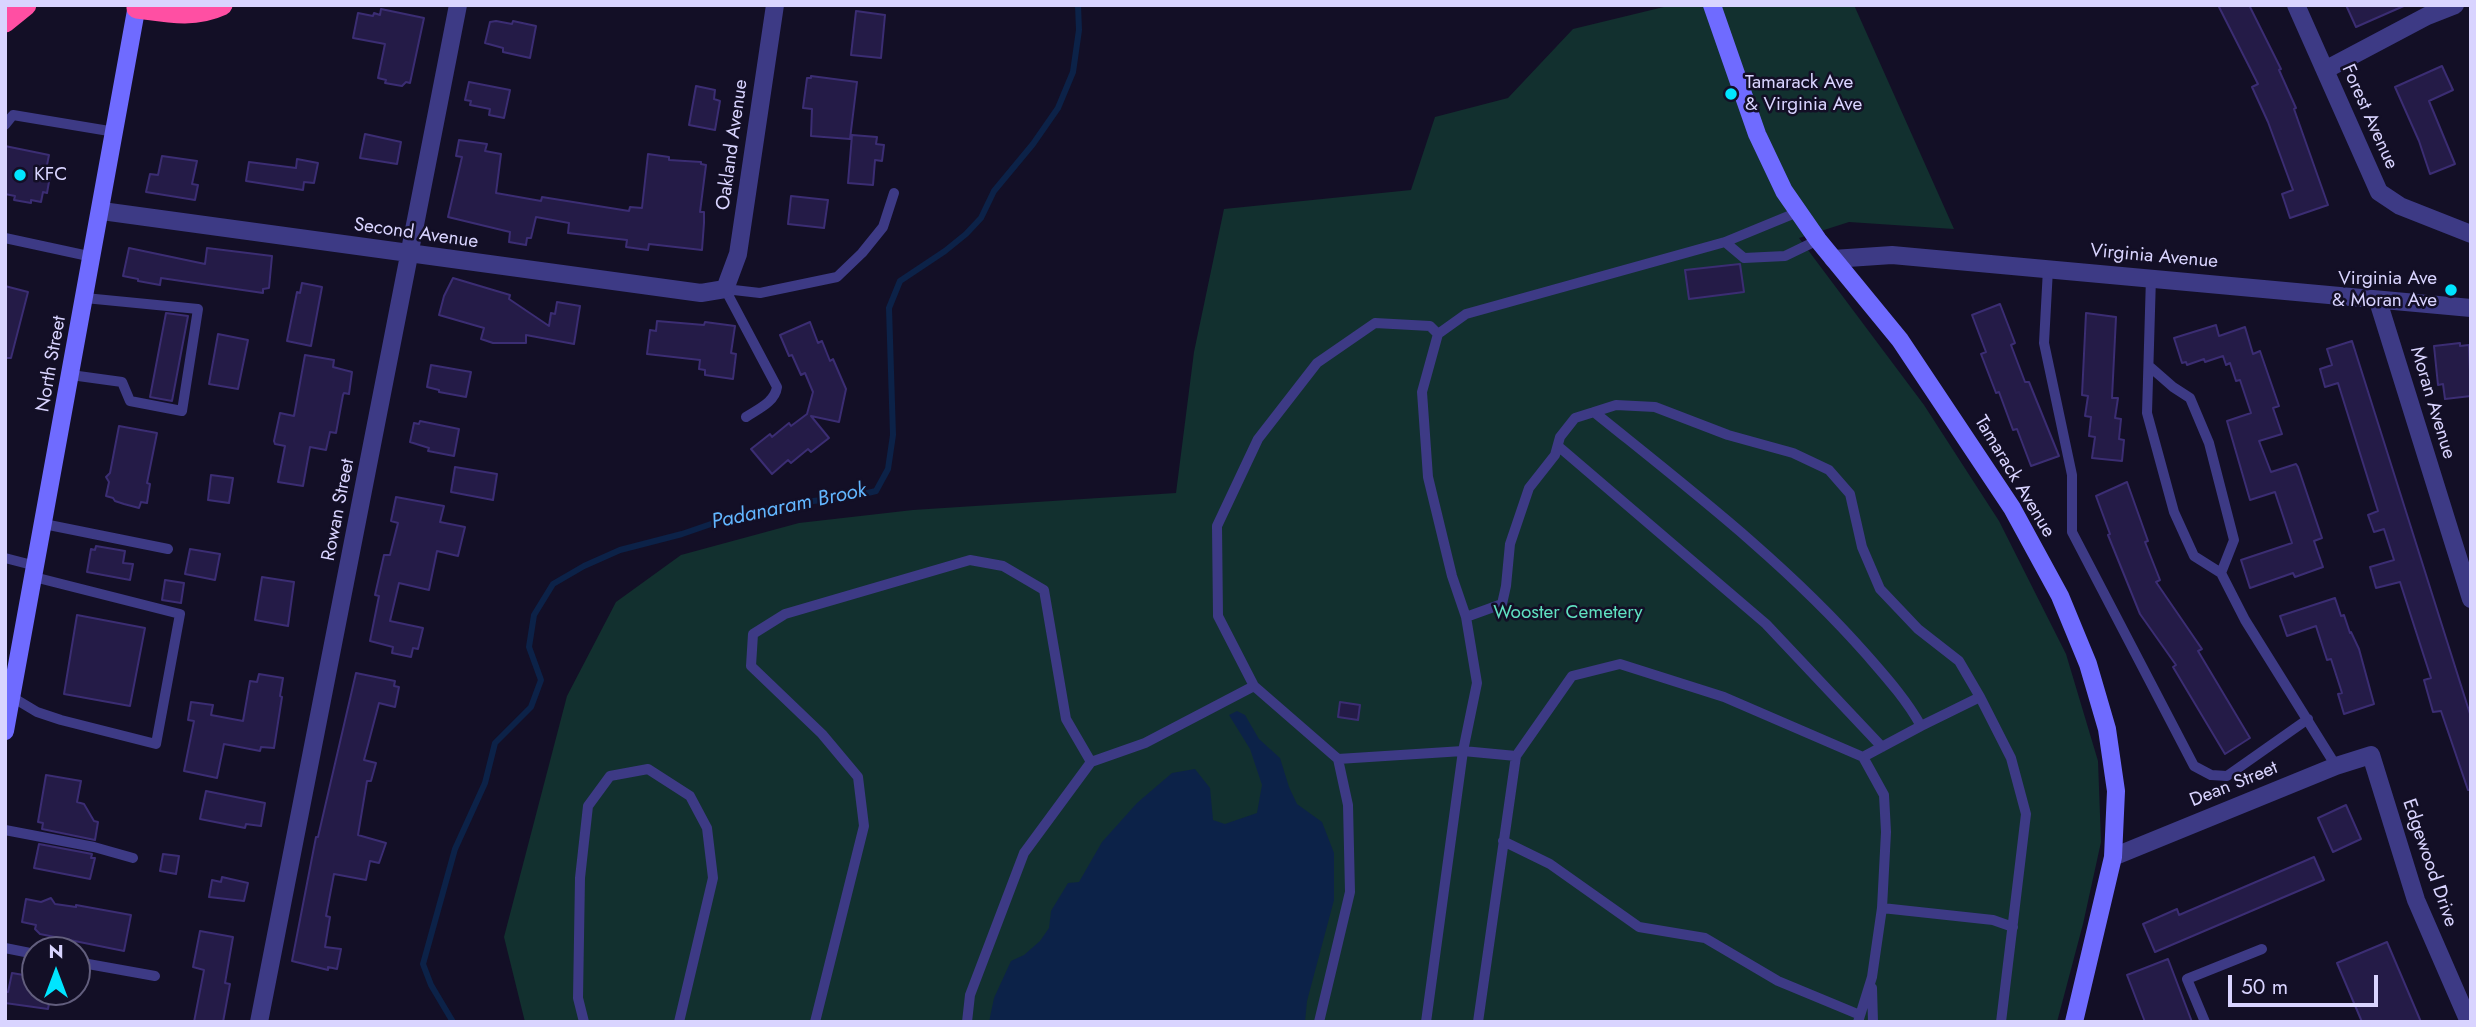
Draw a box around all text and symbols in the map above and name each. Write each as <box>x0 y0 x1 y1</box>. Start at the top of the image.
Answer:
street label: Forest Avenue <box>2336 61 2402 173</box>
place label: Tamarack Ave & Virginia Ave <box>1745 72 1862 116</box>
street label: Oakland Avenue <box>713 78 753 212</box>
marker: Tamarack Ave & Virginia Ave <box>1723 86 1739 102</box>
place label: KFC <box>34 164 67 186</box>
marker: KFC <box>12 167 28 183</box>
street label: Second Avenue <box>352 214 480 254</box>
street label: Virginia Avenue <box>2089 240 2219 274</box>
place label: Virginia Ave & Moran Ave <box>2332 268 2437 312</box>
marker: Virginia Ave & Moran Ave <box>2443 282 2459 298</box>
street label: North Street <box>32 314 72 414</box>
street label: Moran Avenue <box>2404 344 2460 462</box>
street label: Tamarack Avenue <box>1969 412 2059 542</box>
street label: Rowan Street <box>318 457 360 563</box>
water label: Padanaram Brook <box>709 478 869 536</box>
park label: Wooster Cemetery <box>1493 602 1643 624</box>
street label: Dean Street <box>2187 757 2281 813</box>
street label: Edgewood Drive <box>2396 796 2462 930</box>
north arrow <box>21 936 91 1006</box>
text: N <box>48 938 64 965</box>
scale bar <box>2231 960 2382 1004</box>
text: 50 m <box>2241 972 2288 1002</box>

